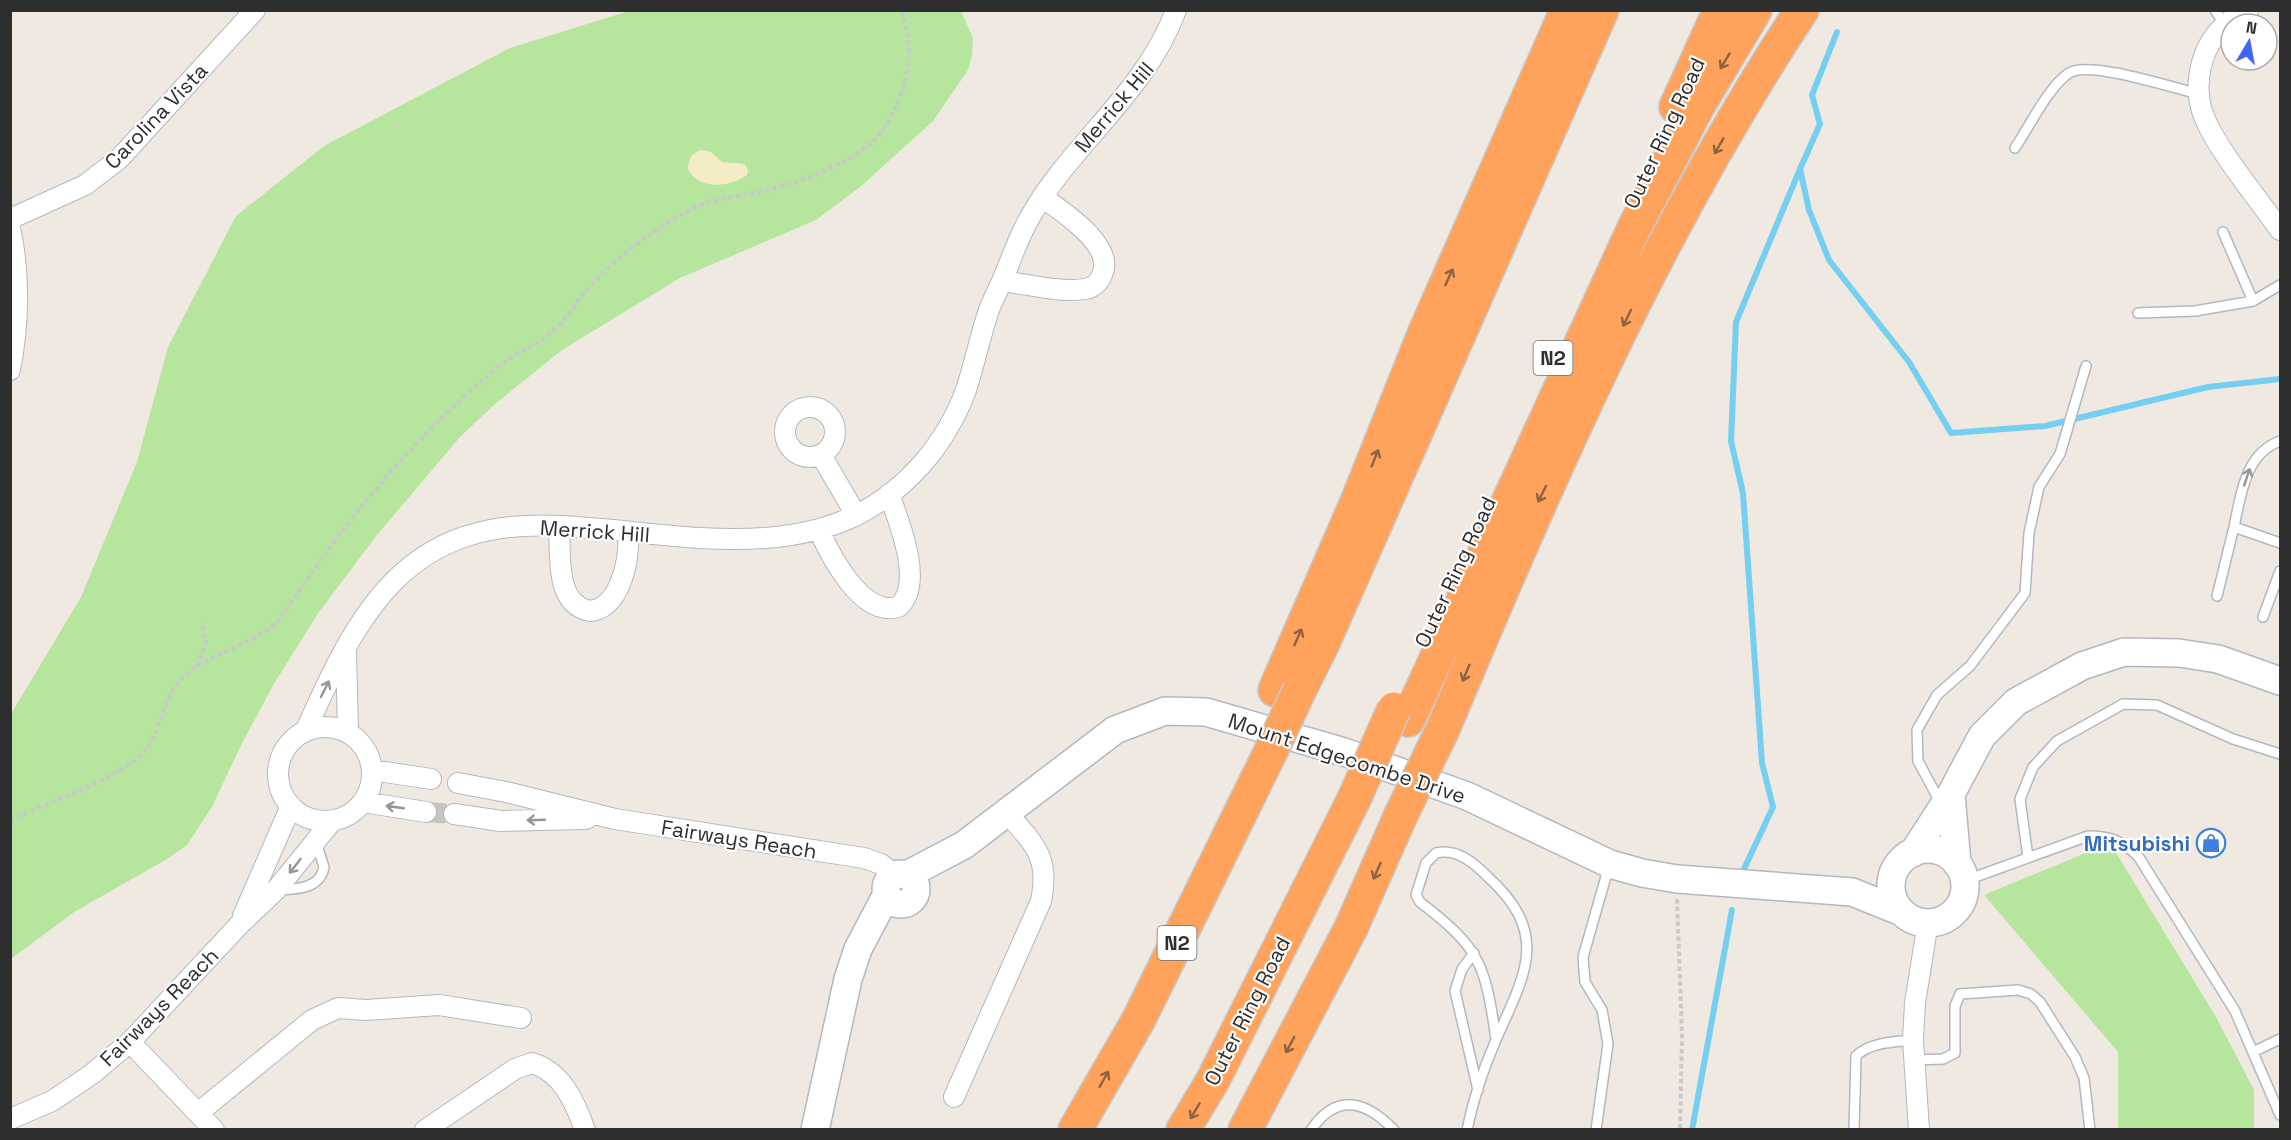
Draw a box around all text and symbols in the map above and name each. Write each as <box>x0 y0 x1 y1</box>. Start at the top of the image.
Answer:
north arrow <box>2219 12 2279 72</box>
text: N <box>2244 16 2259 39</box>
one-way arrow <box>1719 52 1731 69</box>
street label: Outer Ring Road <box>1617 53 1711 213</box>
street label: Merrick Hill <box>1068 56 1160 158</box>
street label: Carolina Vista <box>99 57 213 175</box>
one-way arrow <box>1712 137 1724 154</box>
one-way arrow <box>1444 269 1455 287</box>
one-way arrow <box>1620 308 1632 326</box>
road number: N2 <box>1534 341 1572 375</box>
one-way arrow <box>1370 449 1381 467</box>
one-way arrow <box>2243 468 2254 487</box>
one-way arrow <box>1536 484 1548 502</box>
street label: Outer Ring Road <box>1408 492 1502 652</box>
street label: Merrick Hill <box>539 514 651 548</box>
one-way arrow <box>1293 628 1304 646</box>
one-way arrow <box>1460 663 1471 682</box>
one-way arrow <box>319 681 331 698</box>
street label: Mount Edgecombe Drive <box>1225 707 1469 809</box>
one-way arrow <box>385 802 405 813</box>
street label: Fairways Reach <box>659 813 819 865</box>
one-way arrow <box>526 814 546 825</box>
shop icon: Mitsubishi <box>2195 827 2227 859</box>
place label: Mitsubishi <box>2084 830 2190 857</box>
one-way arrow <box>288 858 301 874</box>
one-way arrow <box>1370 861 1382 879</box>
road number: N2 <box>1158 926 1196 960</box>
street label: Outer Ring Road <box>1198 932 1296 1090</box>
street label: Fairways Reach <box>94 942 224 1072</box>
one-way arrow <box>1284 1036 1295 1054</box>
one-way arrow <box>1099 1071 1111 1088</box>
one-way arrow <box>1188 1102 1200 1119</box>

